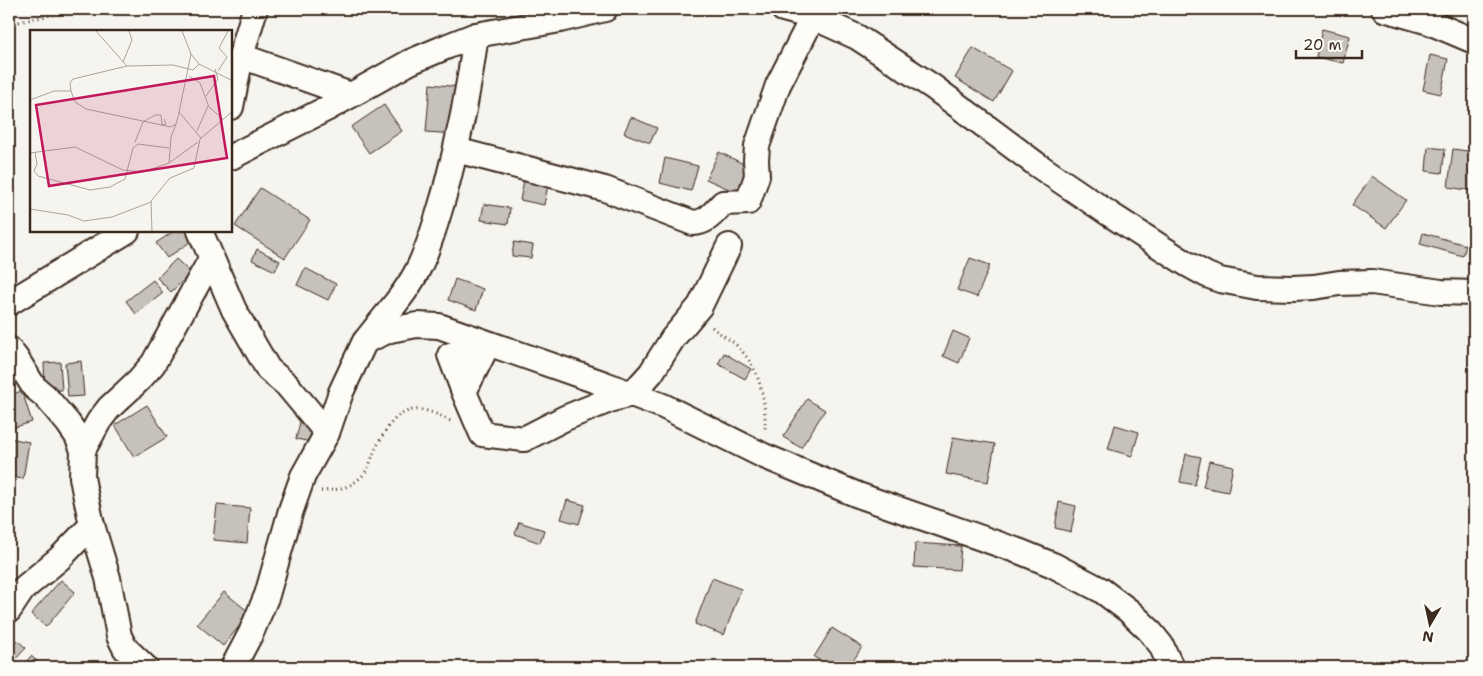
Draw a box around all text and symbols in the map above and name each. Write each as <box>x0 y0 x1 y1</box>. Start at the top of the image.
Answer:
scale bar <box>1296 28 1362 60</box>
inset map <box>30 30 232 232</box>
text: 20 m <box>1303 35 1342 55</box>
north arrow <box>1406 598 1456 648</box>
text: N <box>1421 627 1435 647</box>

